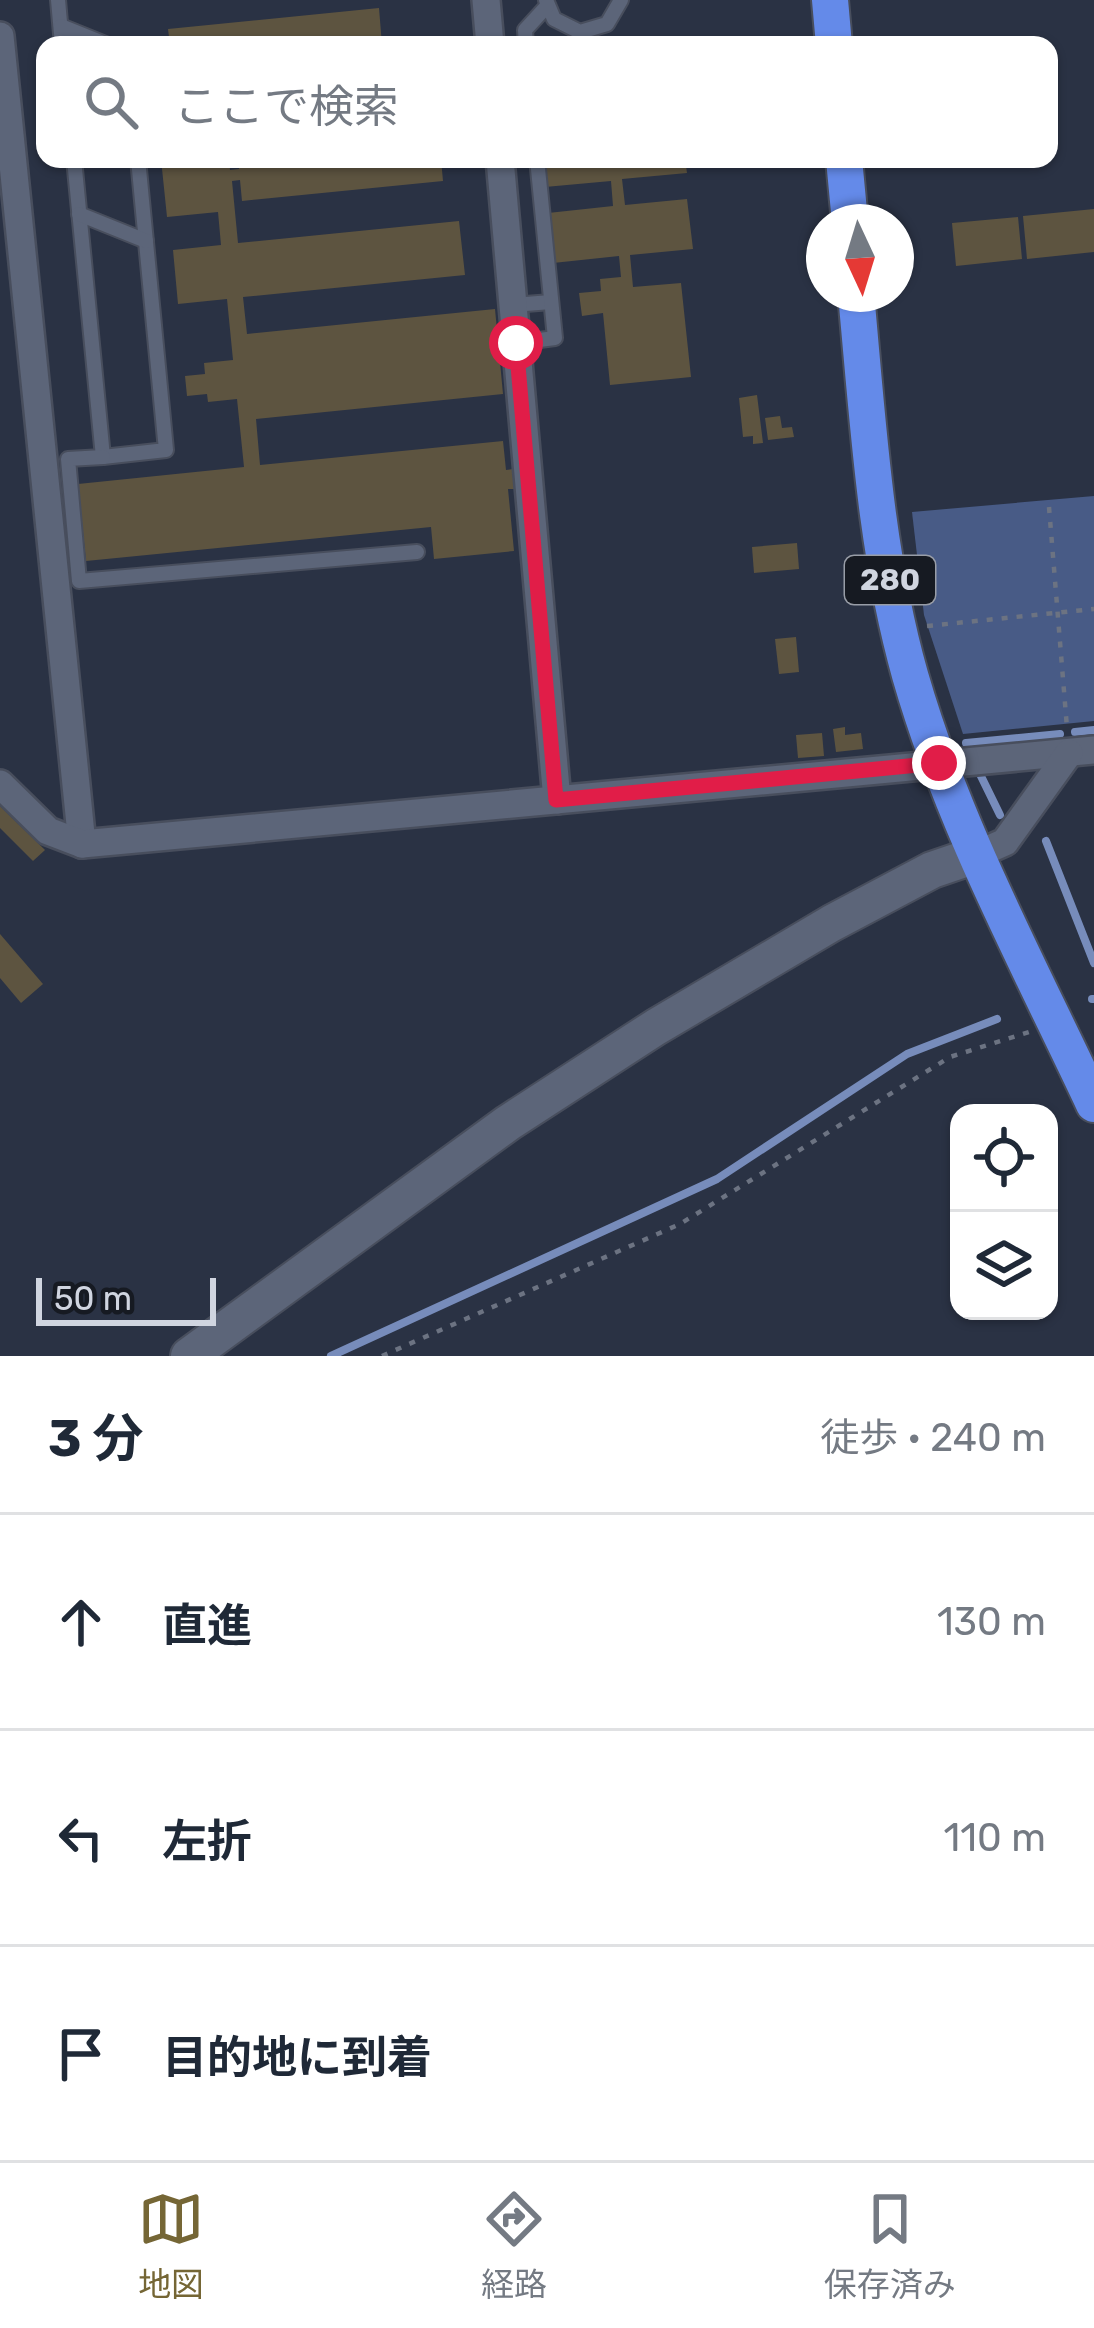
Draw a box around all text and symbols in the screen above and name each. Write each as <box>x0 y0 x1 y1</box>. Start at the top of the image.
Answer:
search box <box>36 36 1058 168</box>
icon: search <box>78 69 144 135</box>
text: ここで検索 <box>174 80 399 133</box>
north arrow <box>806 204 914 312</box>
route start <box>489 316 543 370</box>
road number: 280 <box>845 556 935 604</box>
route end <box>912 736 966 790</box>
map controls <box>950 1104 1058 1320</box>
button: locate <box>950 1104 1058 1212</box>
button: layers <box>950 1212 1058 1320</box>
scale bar <box>36 1272 216 1325</box>
text: 50 m <box>54 1279 132 1318</box>
text: 3 分 <box>48 1408 143 1469</box>
text: 徒歩 · 240 m <box>820 1415 1046 1461</box>
icon: ahead <box>48 1589 114 1655</box>
text: 直進 <box>162 1599 252 1652</box>
text: 130 m <box>937 1599 1046 1645</box>
icon: left <box>48 1805 114 1871</box>
text: 左折 <box>162 1815 252 1868</box>
text: 110 m <box>944 1815 1046 1861</box>
icon: arrive <box>48 2021 114 2087</box>
text: 目的地に到着 <box>162 2031 432 2084</box>
tab: 地図 <box>138 2186 204 2306</box>
tab: 経路 <box>481 2186 547 2306</box>
tab: 保存済み <box>824 2186 956 2306</box>

